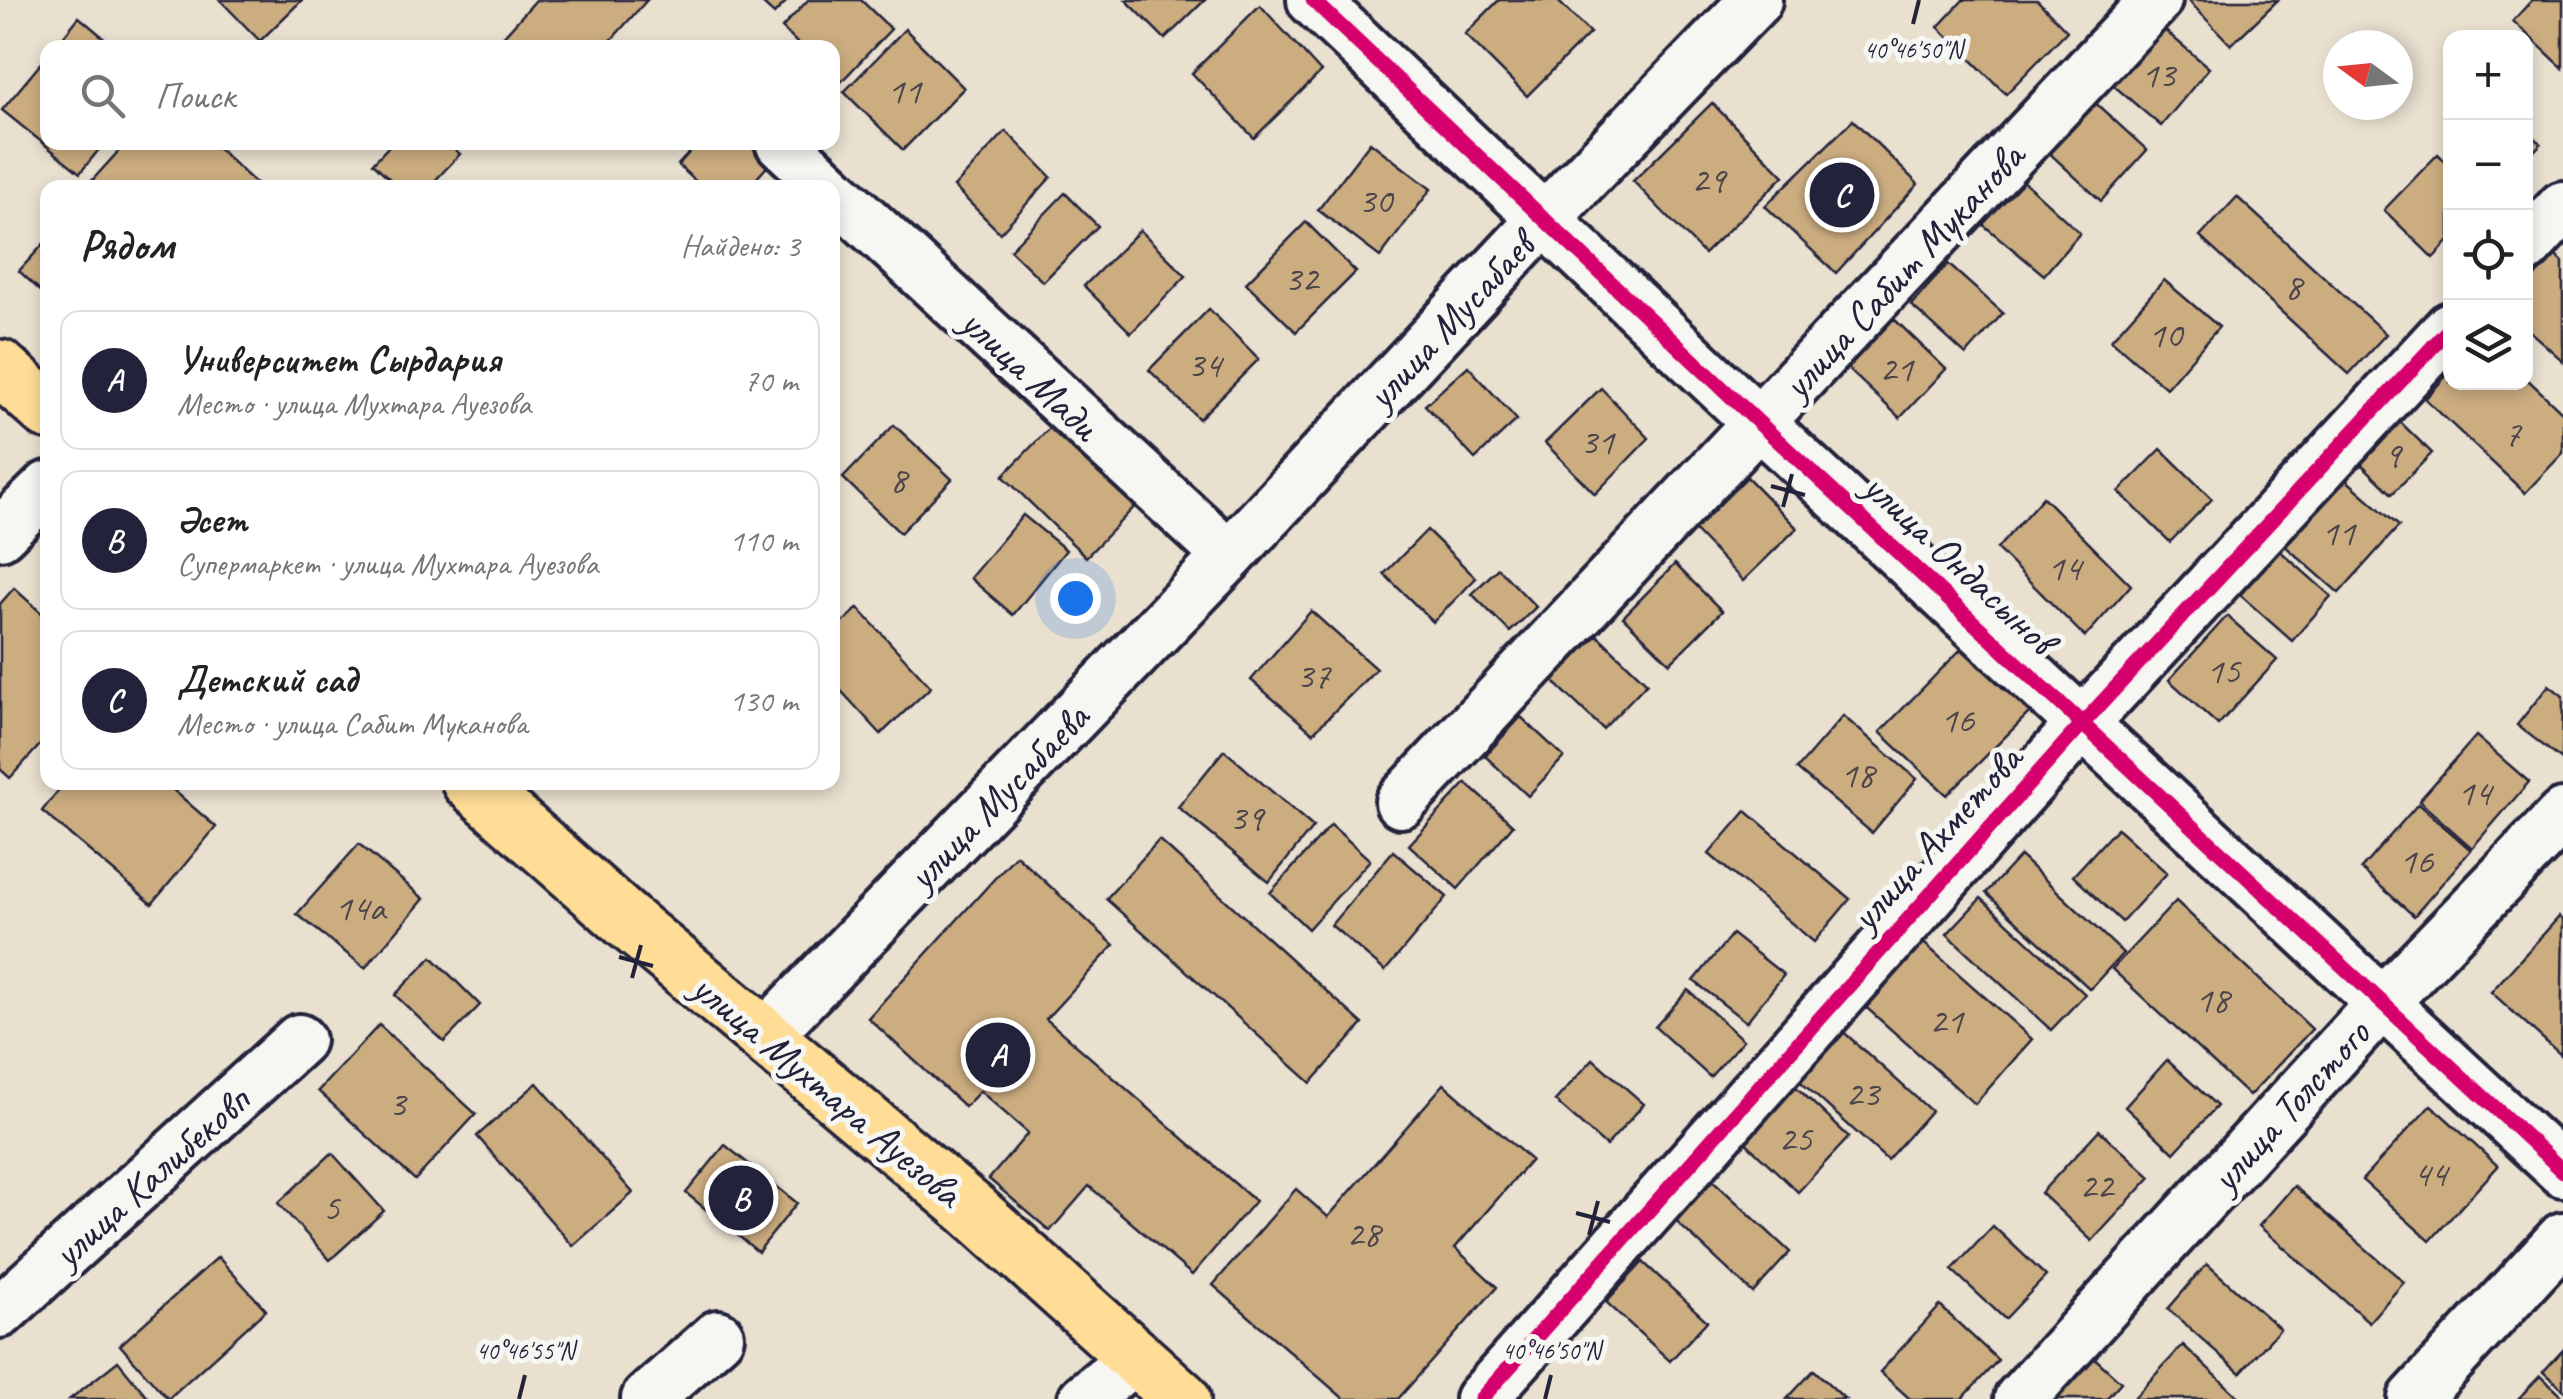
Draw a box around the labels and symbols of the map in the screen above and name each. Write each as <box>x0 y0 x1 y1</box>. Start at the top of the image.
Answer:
north arrow <box>2323 30 2413 120</box>
text: 40°46'50"N <box>1864 34 1966 66</box>
house number: 13 <box>2141 51 2178 98</box>
house number: 11 <box>887 67 923 114</box>
street label: улица Сабит Муканова <box>1768 129 2038 413</box>
house number: 29 <box>1691 156 1728 203</box>
pin: C <box>1810 158 1874 232</box>
house number: 30 <box>1358 177 1395 224</box>
street label: улица Мусабаев <box>1352 216 1550 423</box>
house number: 32 <box>1284 255 1321 302</box>
house number: 8 <box>2284 263 2305 310</box>
street label: улица Мади <box>947 294 1113 454</box>
house number: 10 <box>2148 311 2185 358</box>
house number: 34 <box>1187 341 1225 388</box>
house number: 21 <box>1879 345 1915 392</box>
house number: 7 <box>2503 410 2522 457</box>
house number: 31 <box>1580 418 1616 465</box>
house number: 9 <box>2383 431 2403 478</box>
house number: 8 <box>889 456 910 503</box>
street label: улица Ондасынов <box>1850 459 2071 670</box>
house number: 11 <box>2321 509 2357 556</box>
house number: 14 <box>2047 544 2085 591</box>
your location <box>1050 573 1101 624</box>
house number: 15 <box>2206 647 2242 694</box>
house number: 37 <box>1296 652 1332 699</box>
street label: улица Мусабаева <box>893 690 1103 904</box>
house number: 16 <box>1940 696 1976 743</box>
street label: улица Ахметова <box>1837 731 2036 944</box>
house number: 18 <box>1840 751 1878 798</box>
house number: 14 <box>2457 769 2495 816</box>
house number: 39 <box>1229 794 1266 841</box>
house number: 16 <box>2399 837 2435 884</box>
house number: 14а <box>335 884 388 931</box>
street label: улица Мухтара Ауезова <box>679 960 975 1221</box>
house number: 18 <box>2195 976 2233 1023</box>
house number: 21 <box>1929 997 1965 1044</box>
street label: улица Толстого <box>2197 1007 2383 1206</box>
pin: A <box>966 1018 1030 1092</box>
house number: 23 <box>1845 1070 1882 1117</box>
street label: улица Калибековп <box>39 1073 263 1282</box>
house number: 3 <box>388 1080 408 1127</box>
house number: 25 <box>1778 1115 1814 1162</box>
house number: 44 <box>2413 1150 2451 1197</box>
pin: B <box>708 1160 774 1236</box>
house number: 22 <box>2079 1162 2116 1209</box>
house number: 5 <box>322 1184 341 1231</box>
house number: 28 <box>1346 1210 1384 1257</box>
text: 40°46'55"N <box>476 1335 578 1367</box>
text: 40°46'50"N <box>1502 1335 1604 1367</box>

